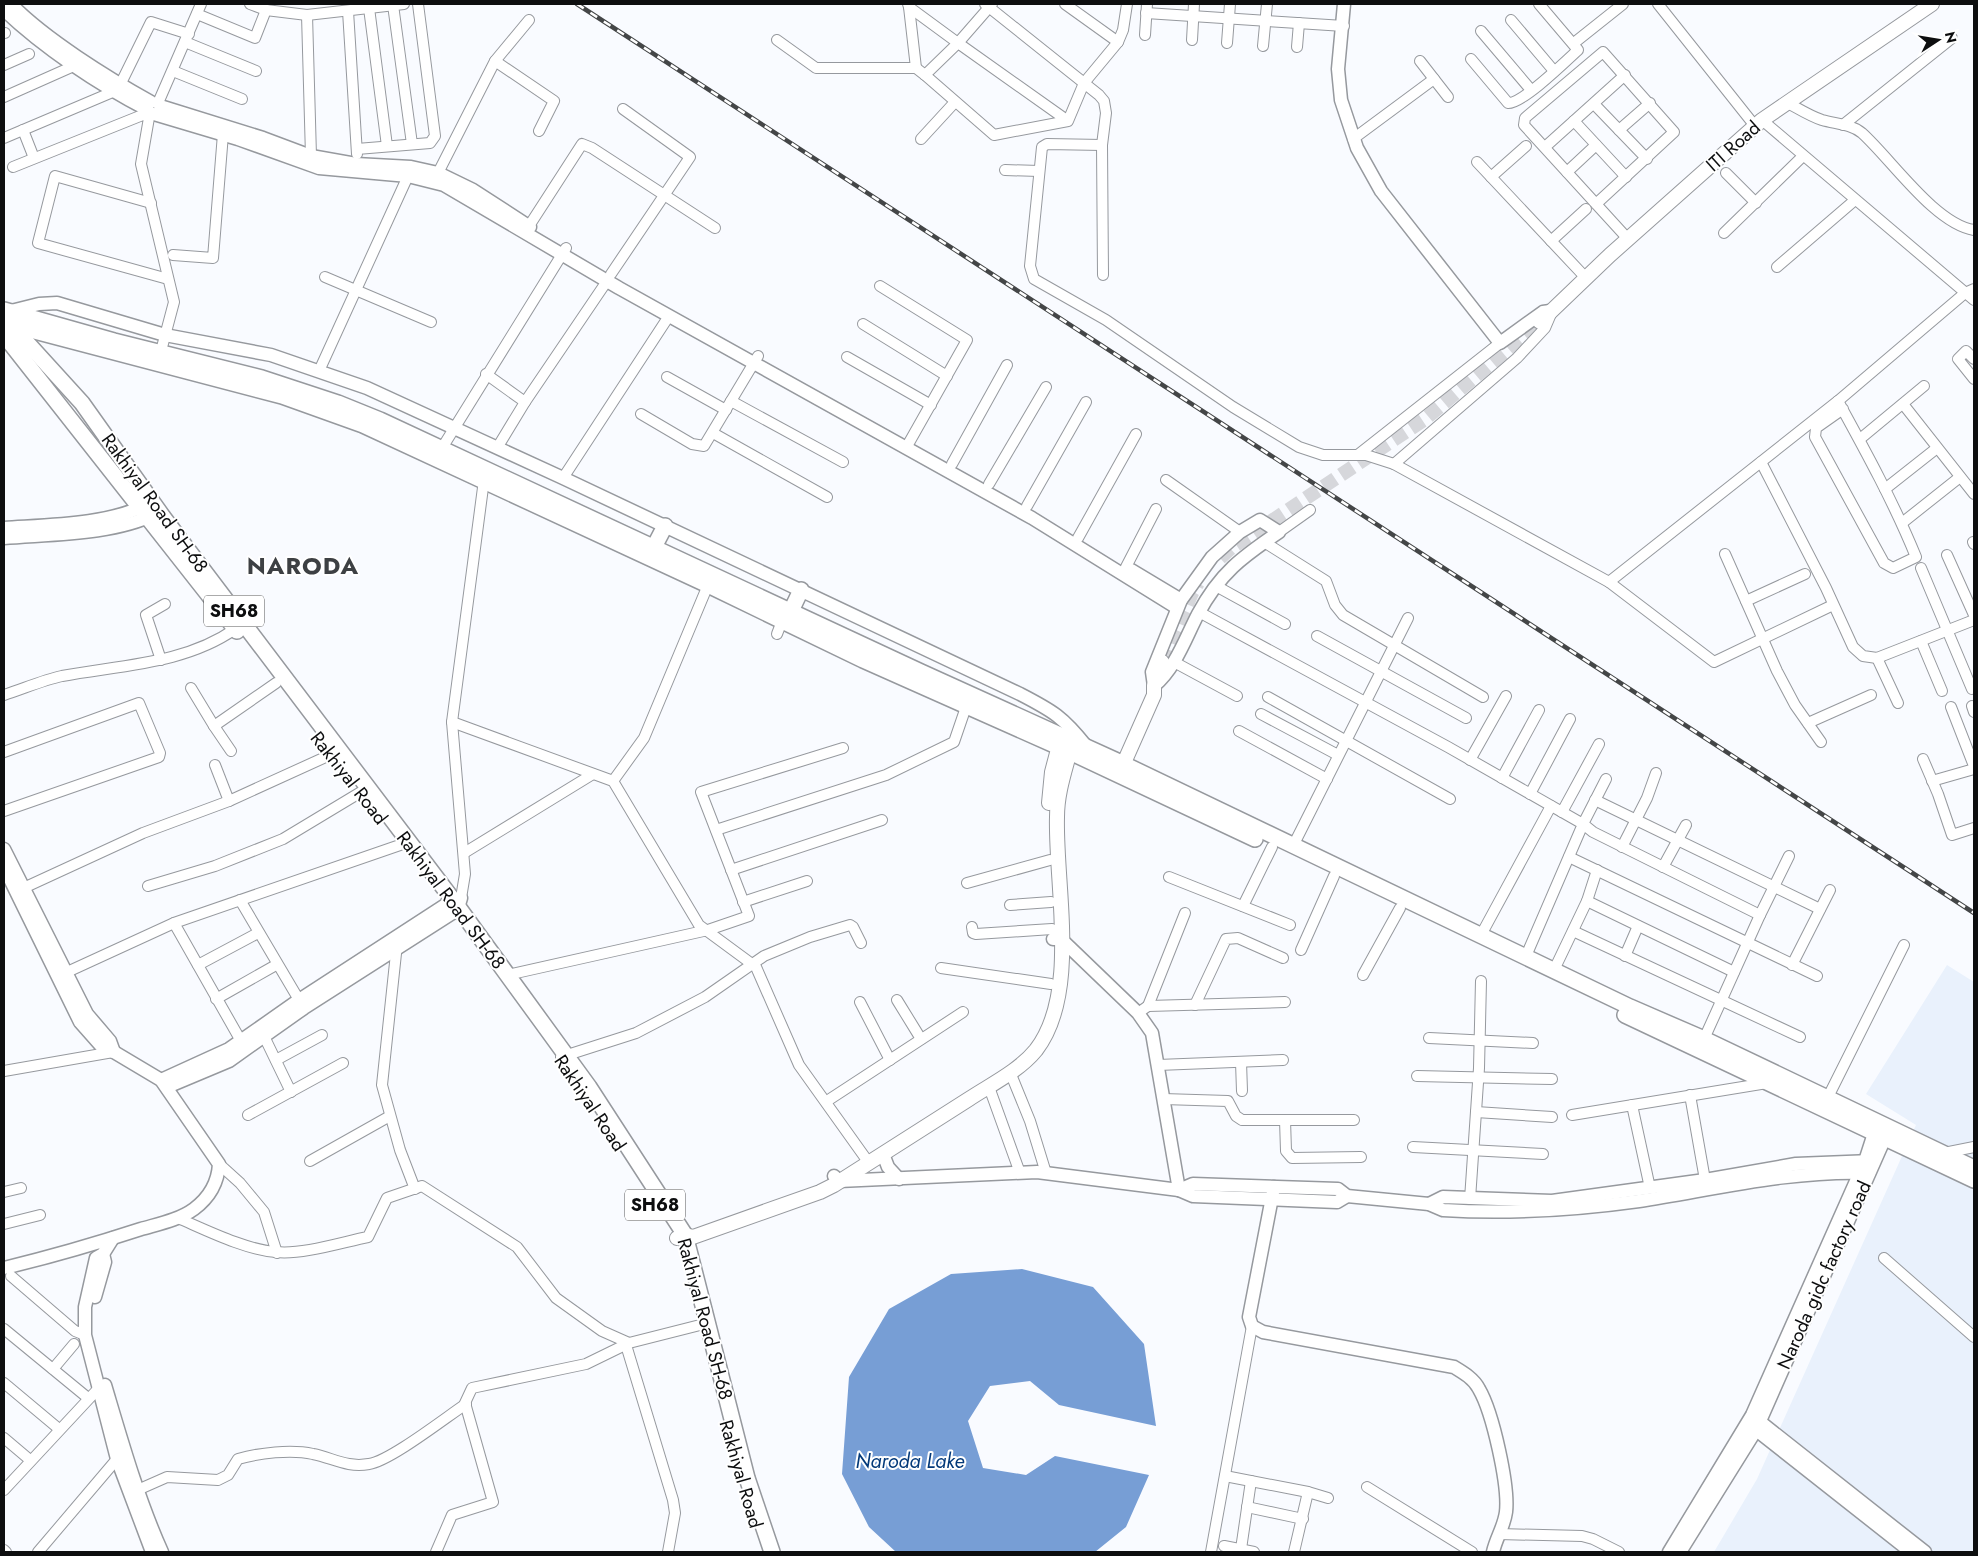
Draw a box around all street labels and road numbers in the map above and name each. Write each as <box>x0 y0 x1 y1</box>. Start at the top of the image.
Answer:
street label: ITI Road <box>1700 114 1766 178</box>
street label: Rakhiyal Road SH-68 <box>95 428 215 578</box>
road number: SH68 <box>204 596 264 626</box>
street label: Rakhiyal Road <box>304 726 394 830</box>
street label: Rakhiyal Road SH-68 <box>390 825 512 975</box>
street label: Rakhiyal Road <box>548 1049 632 1157</box>
street label: Naroda gidc factory road <box>1770 1176 1878 1374</box>
road number: SH68 <box>625 1190 685 1220</box>
street label: Rakhiyal Road SH-68 <box>670 1235 740 1403</box>
street label: Rakhiyal Road <box>713 1417 769 1531</box>

